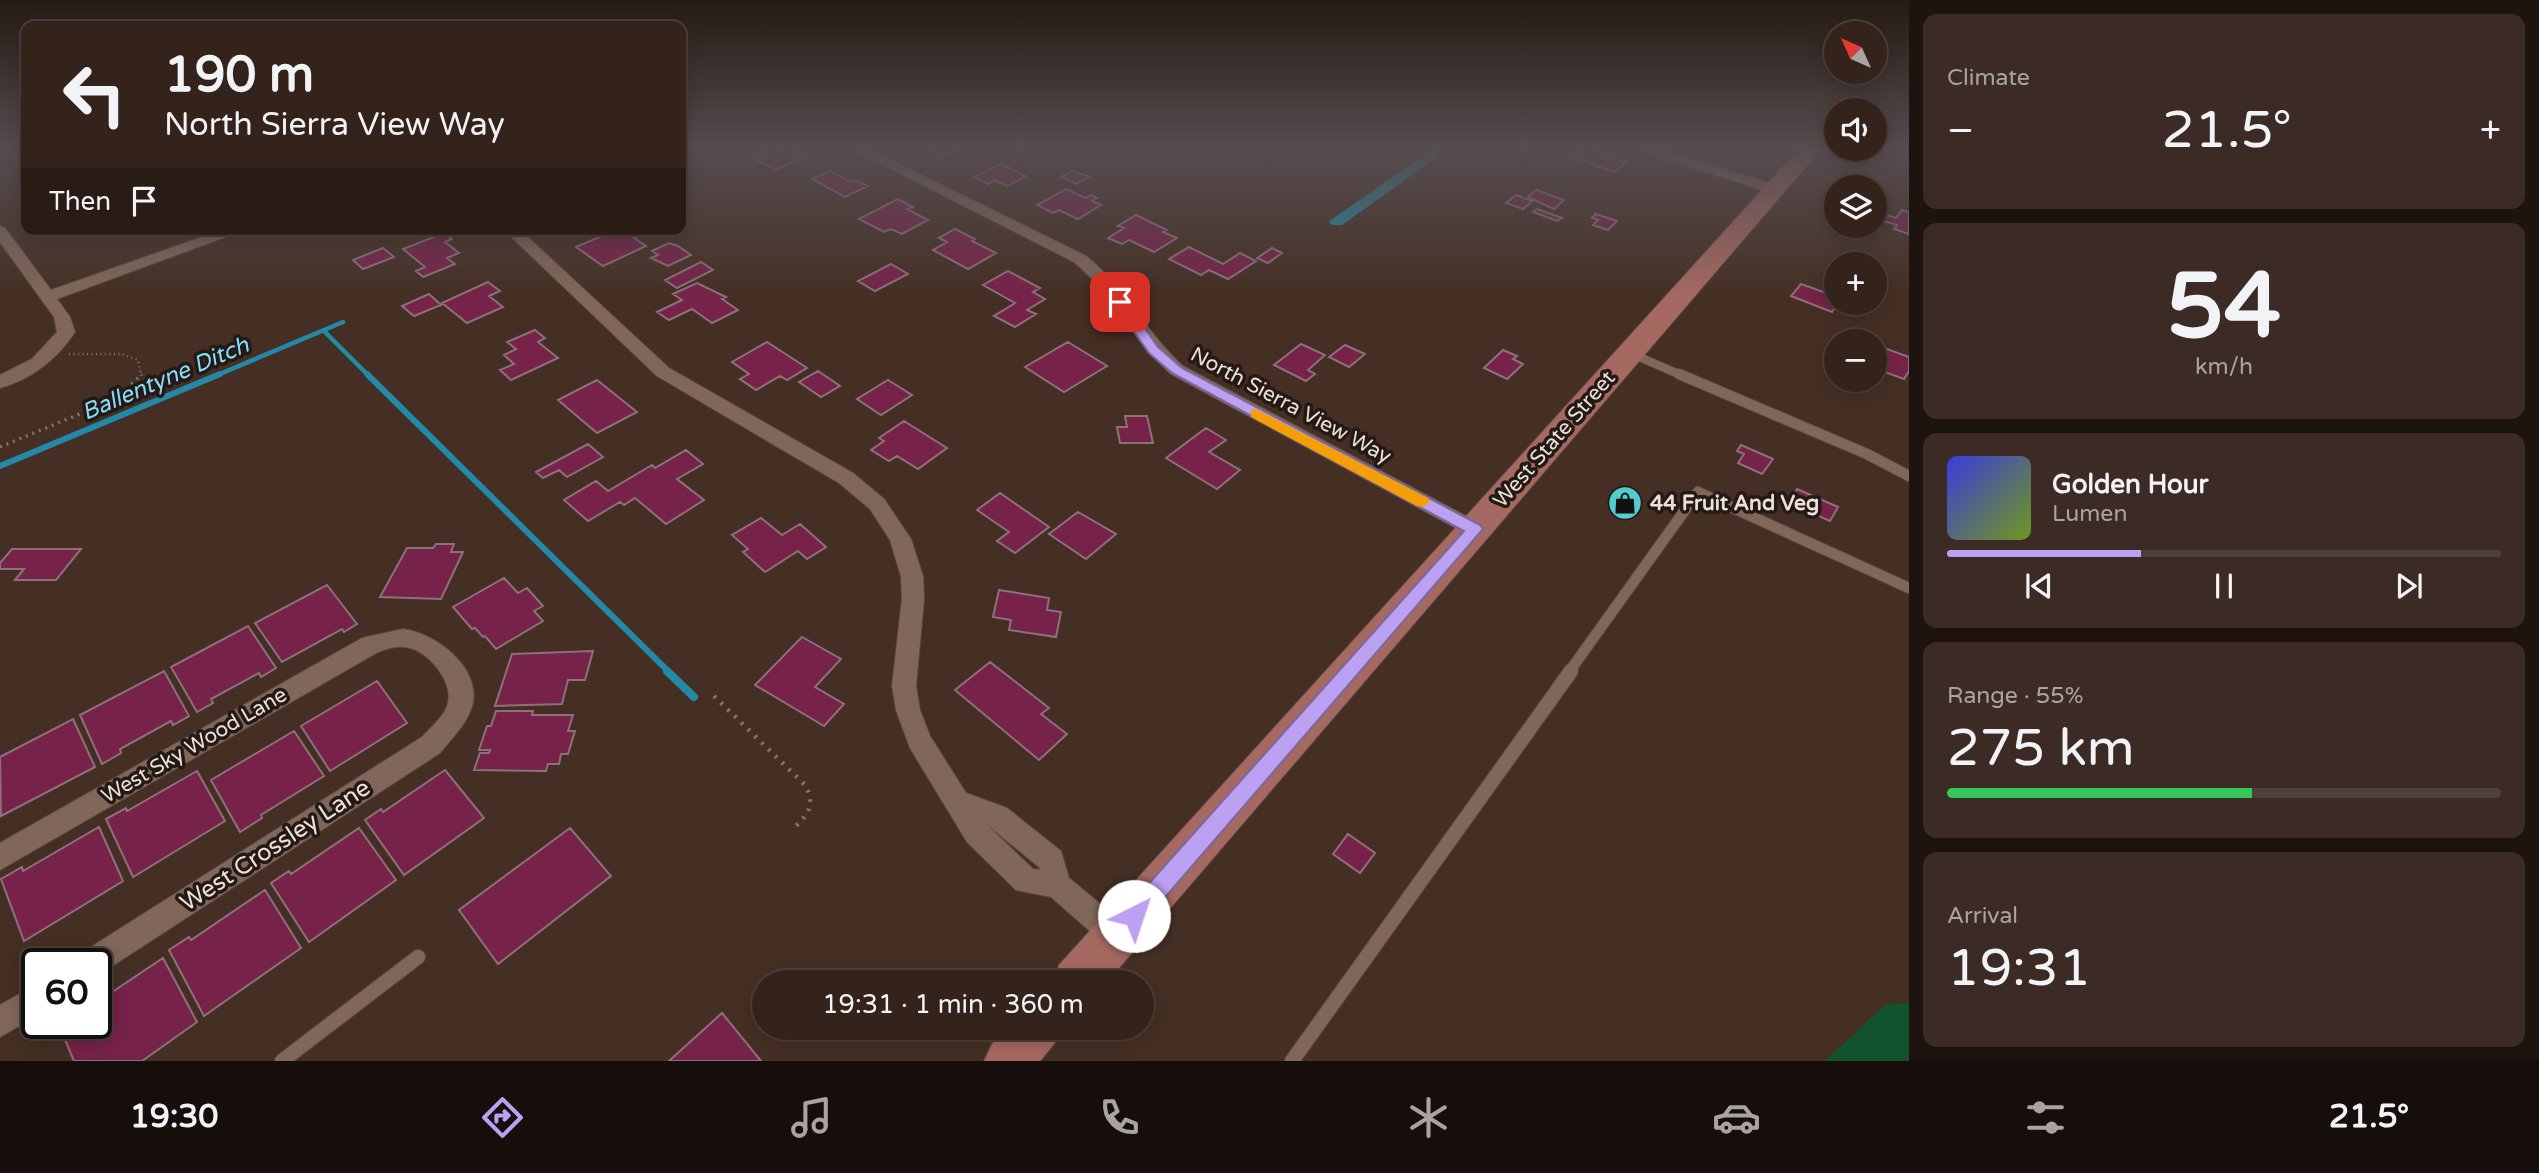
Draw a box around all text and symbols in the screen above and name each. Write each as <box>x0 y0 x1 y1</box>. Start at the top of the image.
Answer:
north arrow <box>1824 21 1886 84</box>
map controls <box>1824 21 1887 392</box>
text: 190 m <box>164 46 314 105</box>
icon: left <box>49 49 140 140</box>
text: Climate <box>1947 64 2030 92</box>
button: sound <box>1824 98 1887 161</box>
text: 21.5° <box>2162 99 2292 162</box>
text: North Sierra View Way <box>164 106 505 144</box>
text: − <box>1947 108 1974 154</box>
text: + <box>2480 108 2501 154</box>
button: layers <box>1824 175 1887 238</box>
icon: arrive <box>125 182 163 220</box>
text: Then <box>49 186 111 217</box>
button: + <box>1824 252 1887 315</box>
text: 54 <box>2167 252 2281 362</box>
pin <box>1090 272 1150 332</box>
icon: arrive <box>1101 283 1139 321</box>
button: − <box>1824 329 1887 392</box>
water label: Ballentyne Ditch <box>78 331 254 427</box>
street label: North Sierra View Way <box>1186 342 1395 469</box>
text: km/h <box>2195 353 2253 381</box>
street label: West State Street <box>1488 366 1621 513</box>
text: Golden Hour <box>2052 469 2209 500</box>
shop icon: 44 Fruit And Veg <box>1606 484 1644 522</box>
place label: 44 Fruit And Veg <box>1650 491 1819 516</box>
text: Lumen <box>2052 500 2127 528</box>
icon: previous <box>2020 567 2058 605</box>
icon: pause <box>2205 567 2243 605</box>
icon: next <box>2390 567 2428 605</box>
street label: West Sky Wood Lane <box>97 682 291 809</box>
text: Range · 55% <box>1947 682 2083 710</box>
text: 275 km <box>1947 717 2135 780</box>
street label: West Crossley Lane <box>175 773 376 918</box>
position arrow <box>1097 879 1171 953</box>
text: Arrival <box>1947 902 2018 930</box>
text: 19:31 <box>1947 937 2091 1000</box>
speed limit sign: 60 <box>21 948 112 1039</box>
text: 19:31 · 1 min · 360 m <box>822 989 1084 1020</box>
icon: directions <box>478 1093 527 1142</box>
icon: music <box>787 1093 836 1142</box>
icon: phone <box>1095 1093 1144 1142</box>
icon: climate <box>1404 1093 1453 1142</box>
icon: car <box>1712 1093 1761 1142</box>
icon: filters <box>2021 1093 2070 1142</box>
text: 19:30 <box>130 1098 218 1136</box>
text: 21.5° <box>2329 1098 2409 1136</box>

